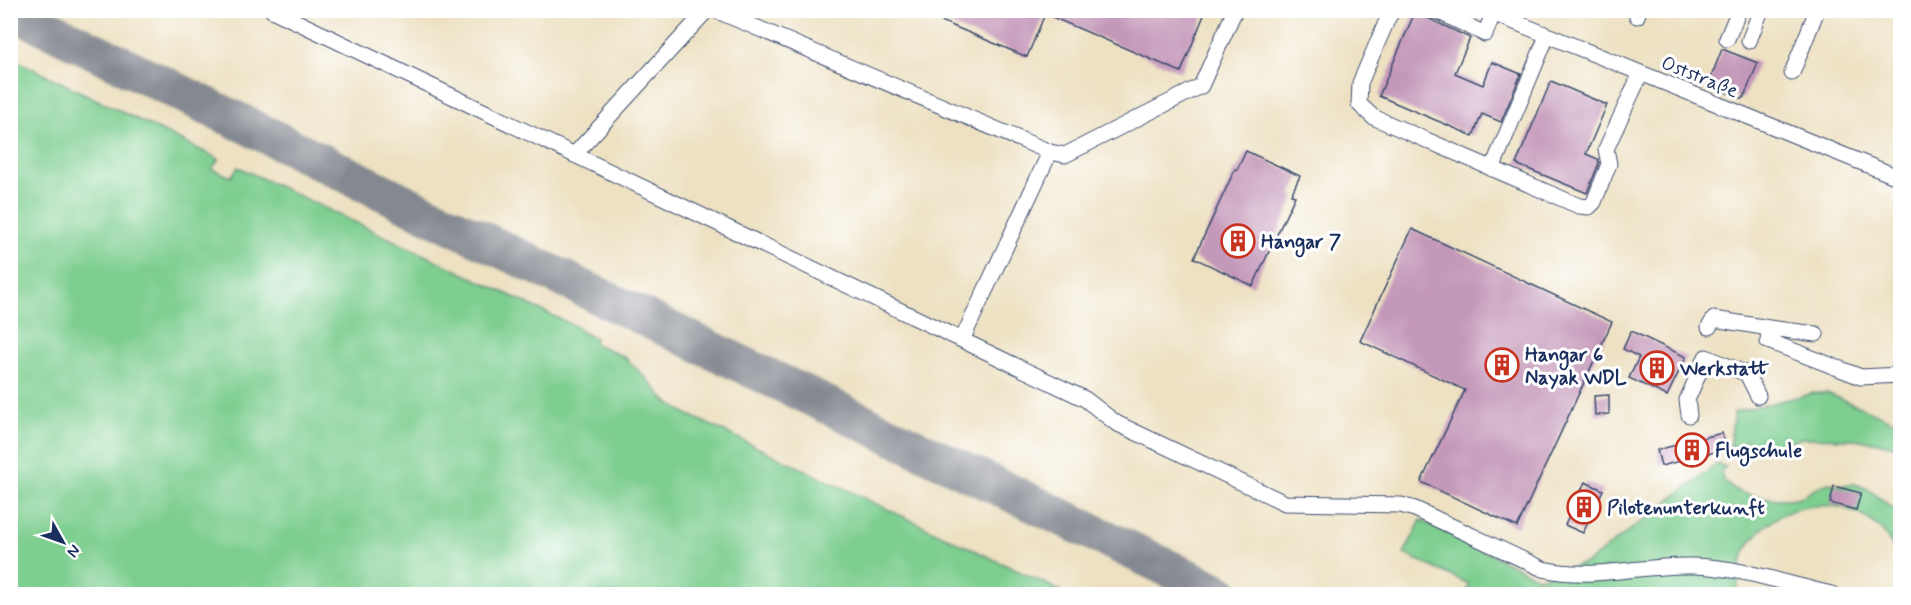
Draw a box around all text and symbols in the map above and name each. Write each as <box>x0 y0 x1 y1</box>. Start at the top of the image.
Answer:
street label: Oststraße <box>1657 50 1742 105</box>
building icon: Hangar 7 <box>1220 223 1256 259</box>
place label: Hangar 7 <box>1261 229 1341 258</box>
place label: Hangar 6 Nayak WDL <box>1525 342 1627 392</box>
building icon: Hangar 6 Nayak WDL <box>1484 347 1520 383</box>
building icon: Werkstatt <box>1639 350 1675 386</box>
place label: Werkstatt <box>1679 356 1769 383</box>
building icon: Flugschule <box>1674 432 1710 468</box>
place label: Flugschule <box>1715 438 1802 467</box>
building icon: Pilotenunterkunft <box>1566 489 1602 525</box>
place label: Pilotenunterkunft <box>1607 495 1765 522</box>
north arrow <box>33 512 93 572</box>
text: N <box>62 540 85 562</box>

